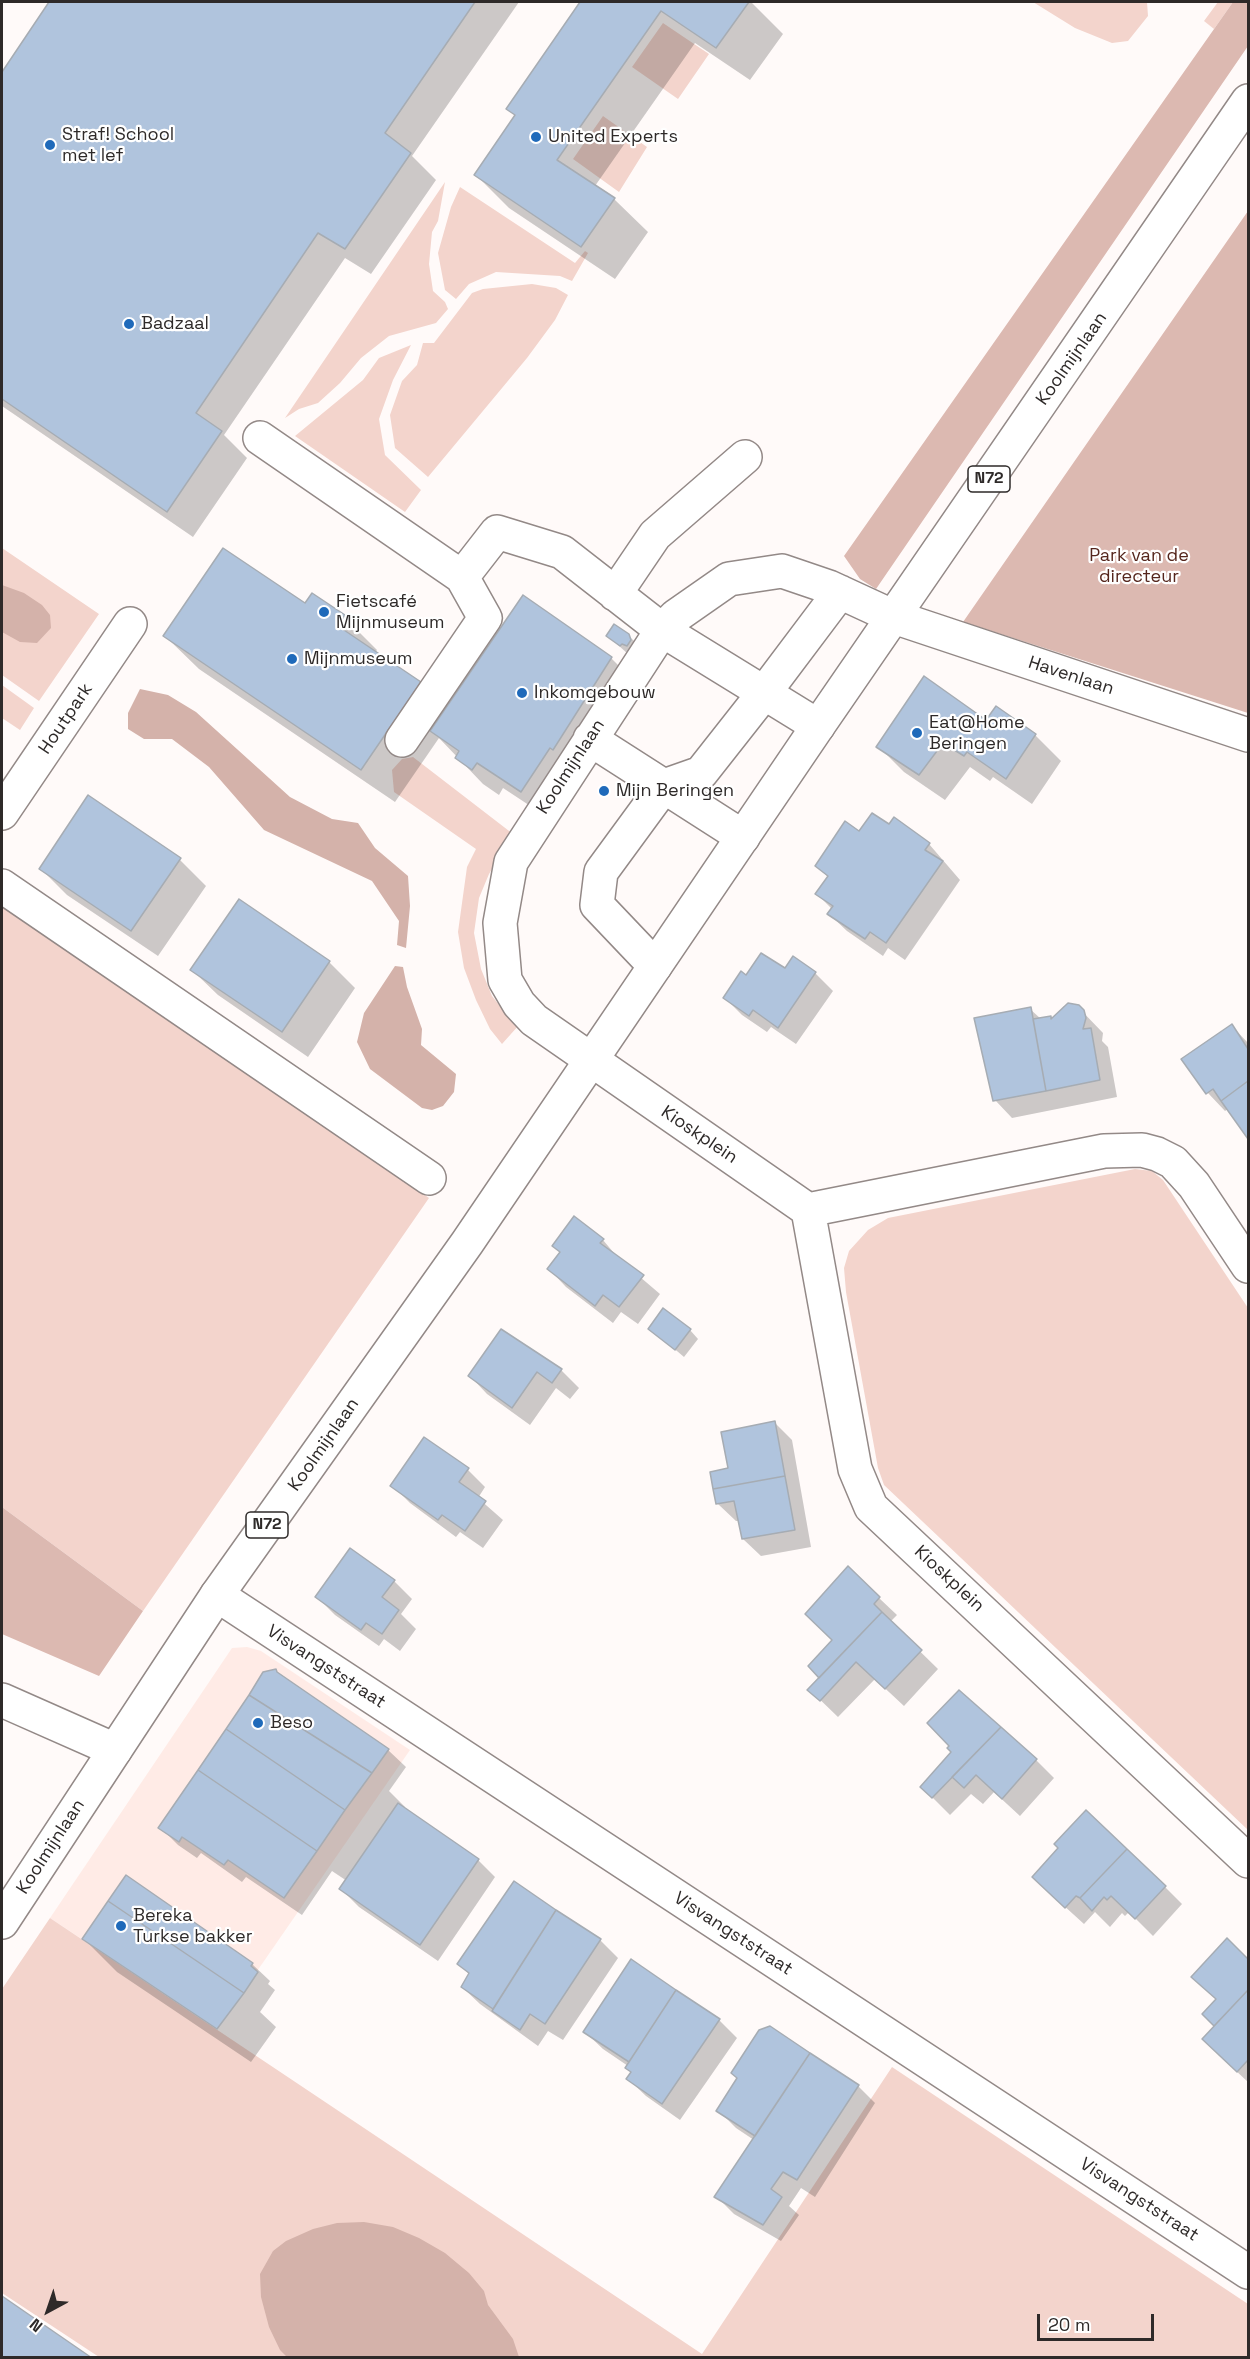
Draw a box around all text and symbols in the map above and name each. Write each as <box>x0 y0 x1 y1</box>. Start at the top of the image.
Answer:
place label: Straf! School met lef <box>62 124 174 166</box>
place label: United Experts <box>548 126 678 148</box>
marker: United Experts <box>529 130 543 144</box>
marker: Straf! School met lef <box>43 138 57 152</box>
street label: Koolmijnlaan <box>1032 308 1112 410</box>
place label: Badzaal <box>141 313 209 335</box>
marker: Badzaal <box>122 317 136 331</box>
road number: N72 <box>968 466 1010 492</box>
park label: Park van de directeur <box>1089 545 1189 588</box>
place label: Fietscafé Mijnmuseum <box>336 591 444 634</box>
marker: Fietscafé Mijnmuseum <box>317 605 331 619</box>
place label: Mijnmuseum <box>304 648 412 670</box>
marker: Mijnmuseum <box>285 652 299 666</box>
street label: Havenlaan <box>1025 652 1117 700</box>
street label: Houtpark <box>34 680 98 758</box>
place label: Inkomgebouw <box>534 682 656 704</box>
marker: Inkomgebouw <box>515 686 529 700</box>
place label: Eat@Home Beringen <box>929 712 1025 754</box>
street label: Koolmijnlaan <box>532 716 610 818</box>
marker: Eat@Home Beringen <box>910 726 924 740</box>
place label: Mijn Beringen <box>616 780 734 802</box>
marker: Mijn Beringen <box>597 784 611 798</box>
street label: Kioskplein <box>657 1102 741 1168</box>
street label: Koolmijnlaan <box>284 1394 364 1496</box>
road number: N72 <box>246 1512 288 1538</box>
street label: Kioskplein <box>910 1541 988 1617</box>
street label: Visvangststraat <box>263 1621 389 1713</box>
place label: Beso <box>270 1712 313 1734</box>
marker: Beso <box>251 1716 265 1730</box>
street label: Koolmijnlaan <box>12 1796 90 1898</box>
street label: Visvangststraat <box>670 1888 796 1980</box>
place label: Bereka Turkse bakker <box>133 1905 253 1948</box>
marker: Bereka Turkse bakker <box>114 1919 128 1933</box>
street label: Visvangststraat <box>1076 2154 1202 2246</box>
north arrow <box>18 2281 78 2341</box>
scale bar <box>1040 2302 1157 2340</box>
text: 20 m <box>1048 2313 1091 2336</box>
text: N <box>25 2314 47 2337</box>

